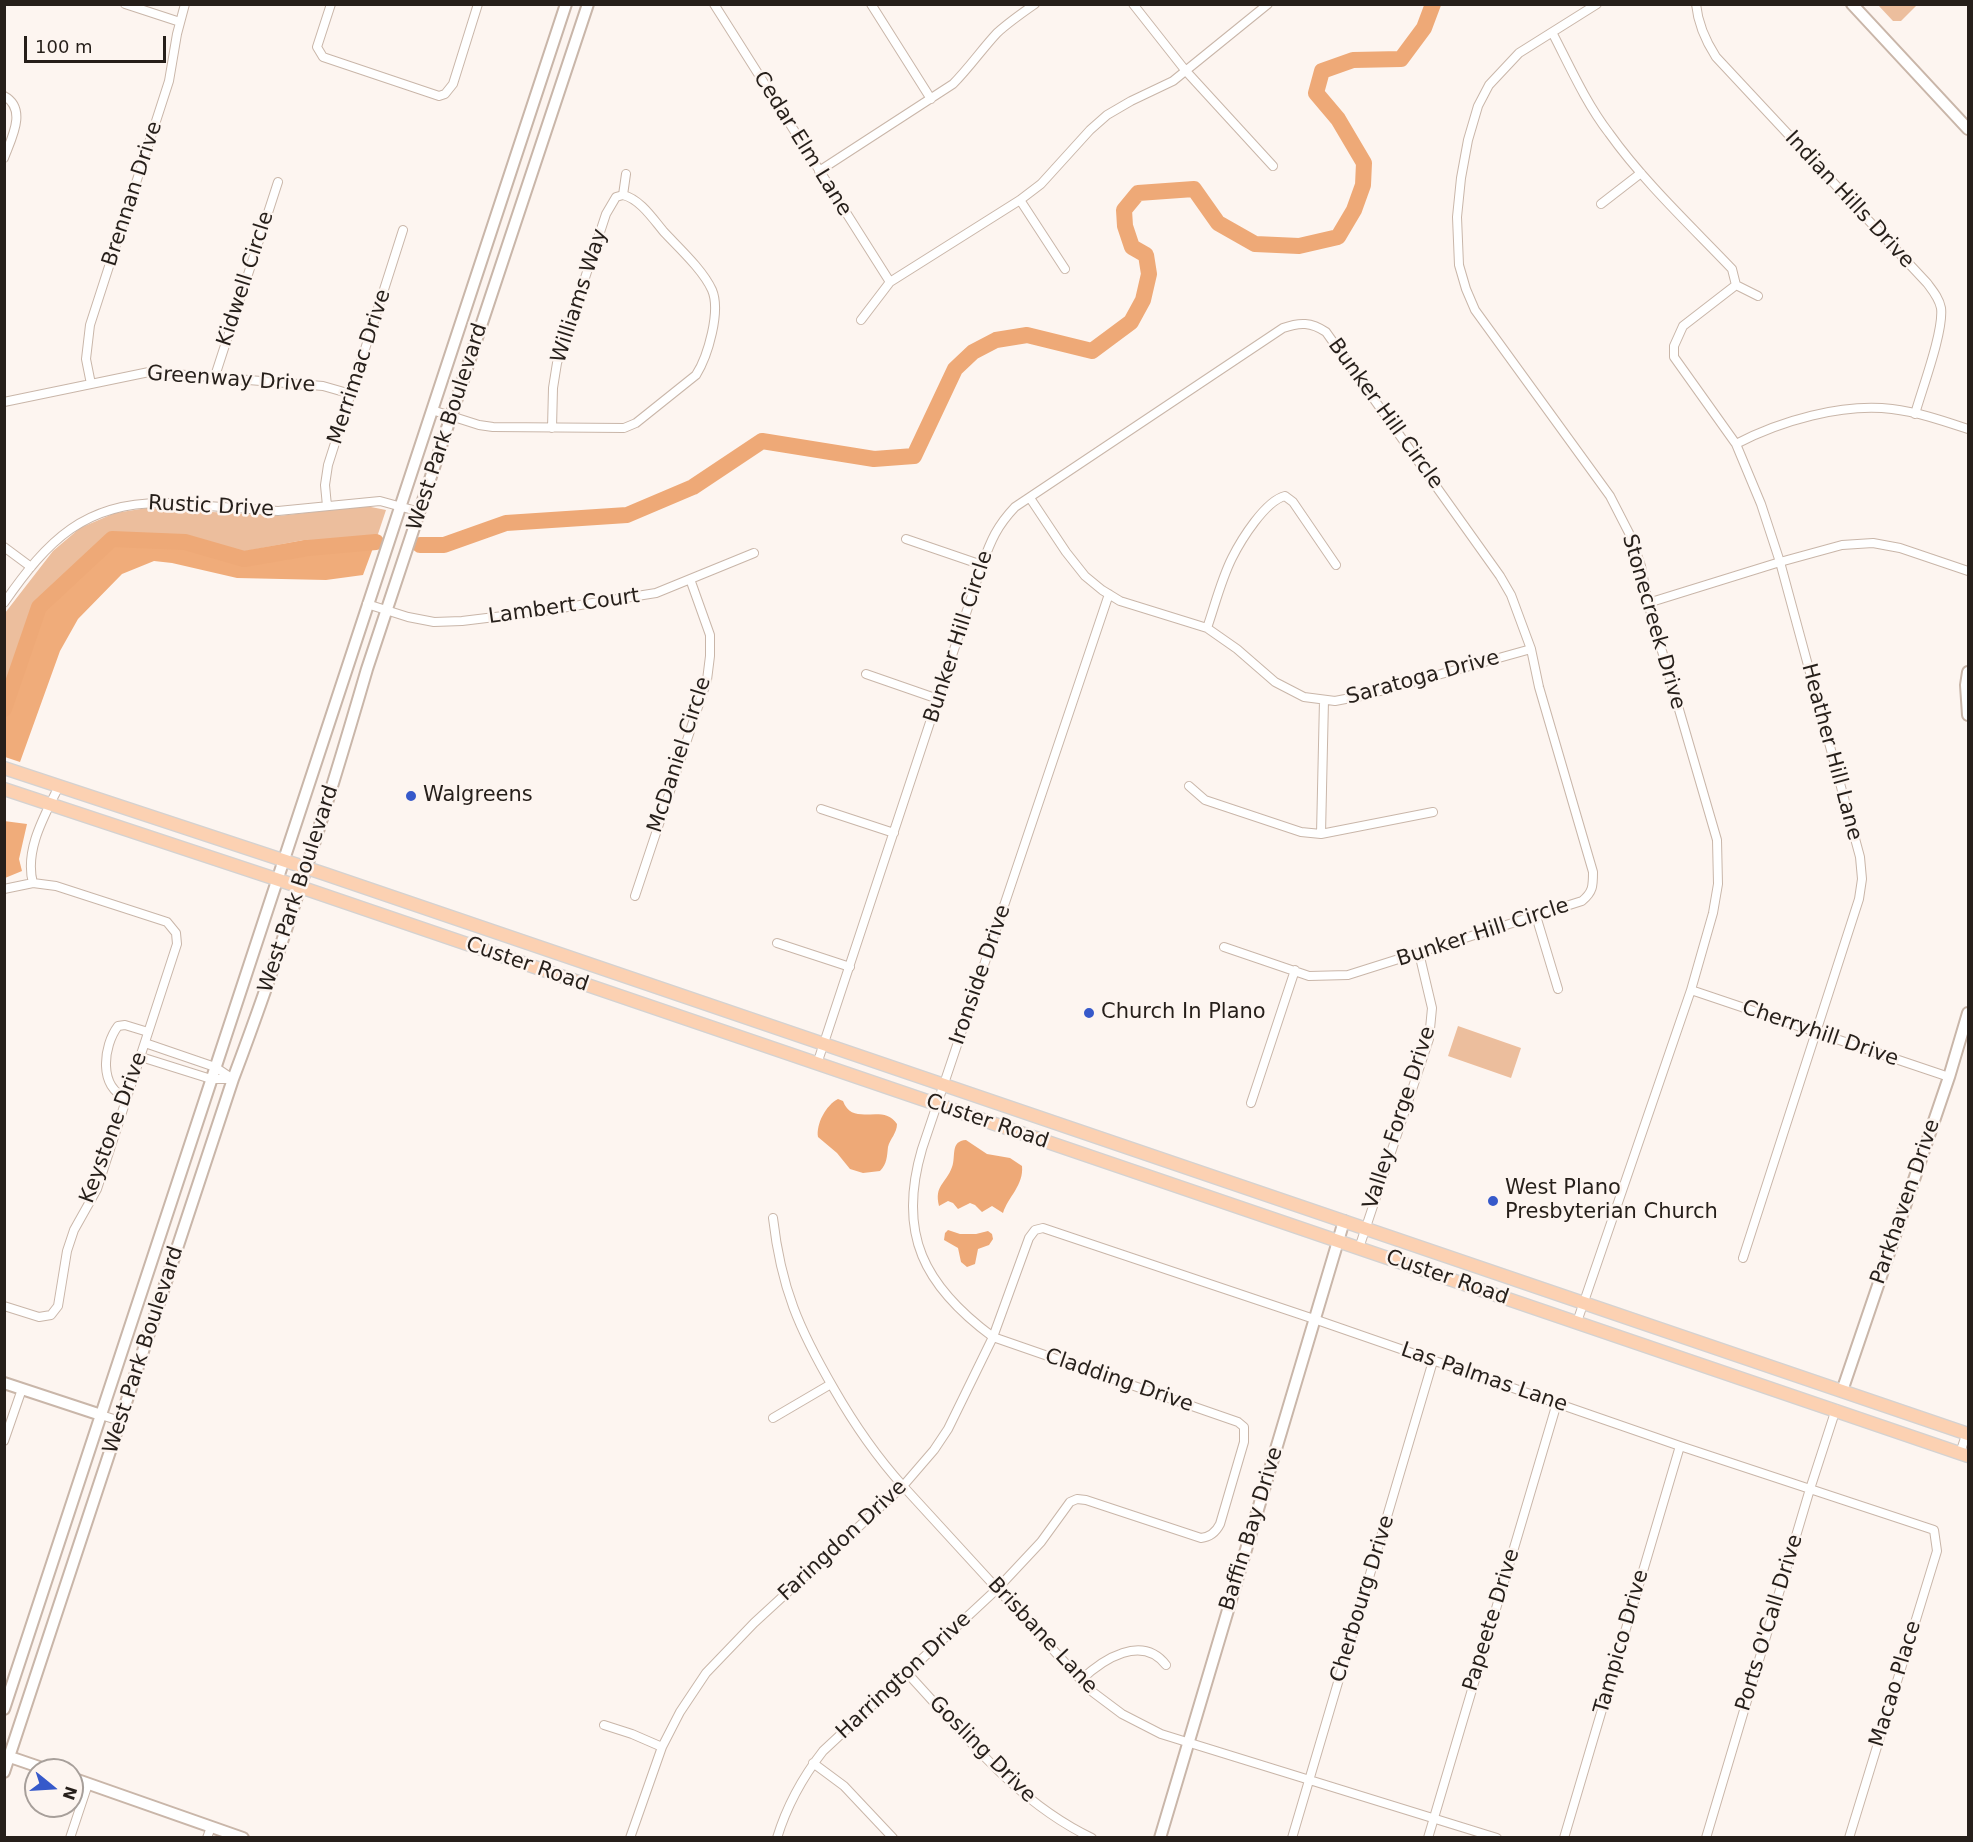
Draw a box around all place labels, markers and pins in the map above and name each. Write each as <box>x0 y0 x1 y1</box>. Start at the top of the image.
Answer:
place label: Walgreens <box>423 783 533 809</box>
marker: Walgreens <box>404 789 418 803</box>
place label: Church In Plano <box>1101 1000 1266 1026</box>
marker: Church In Plano <box>1082 1006 1096 1020</box>
place label: West Plano Presbyterian Church <box>1505 1176 1718 1226</box>
marker: West Plano Presbyterian Church <box>1486 1194 1500 1208</box>

